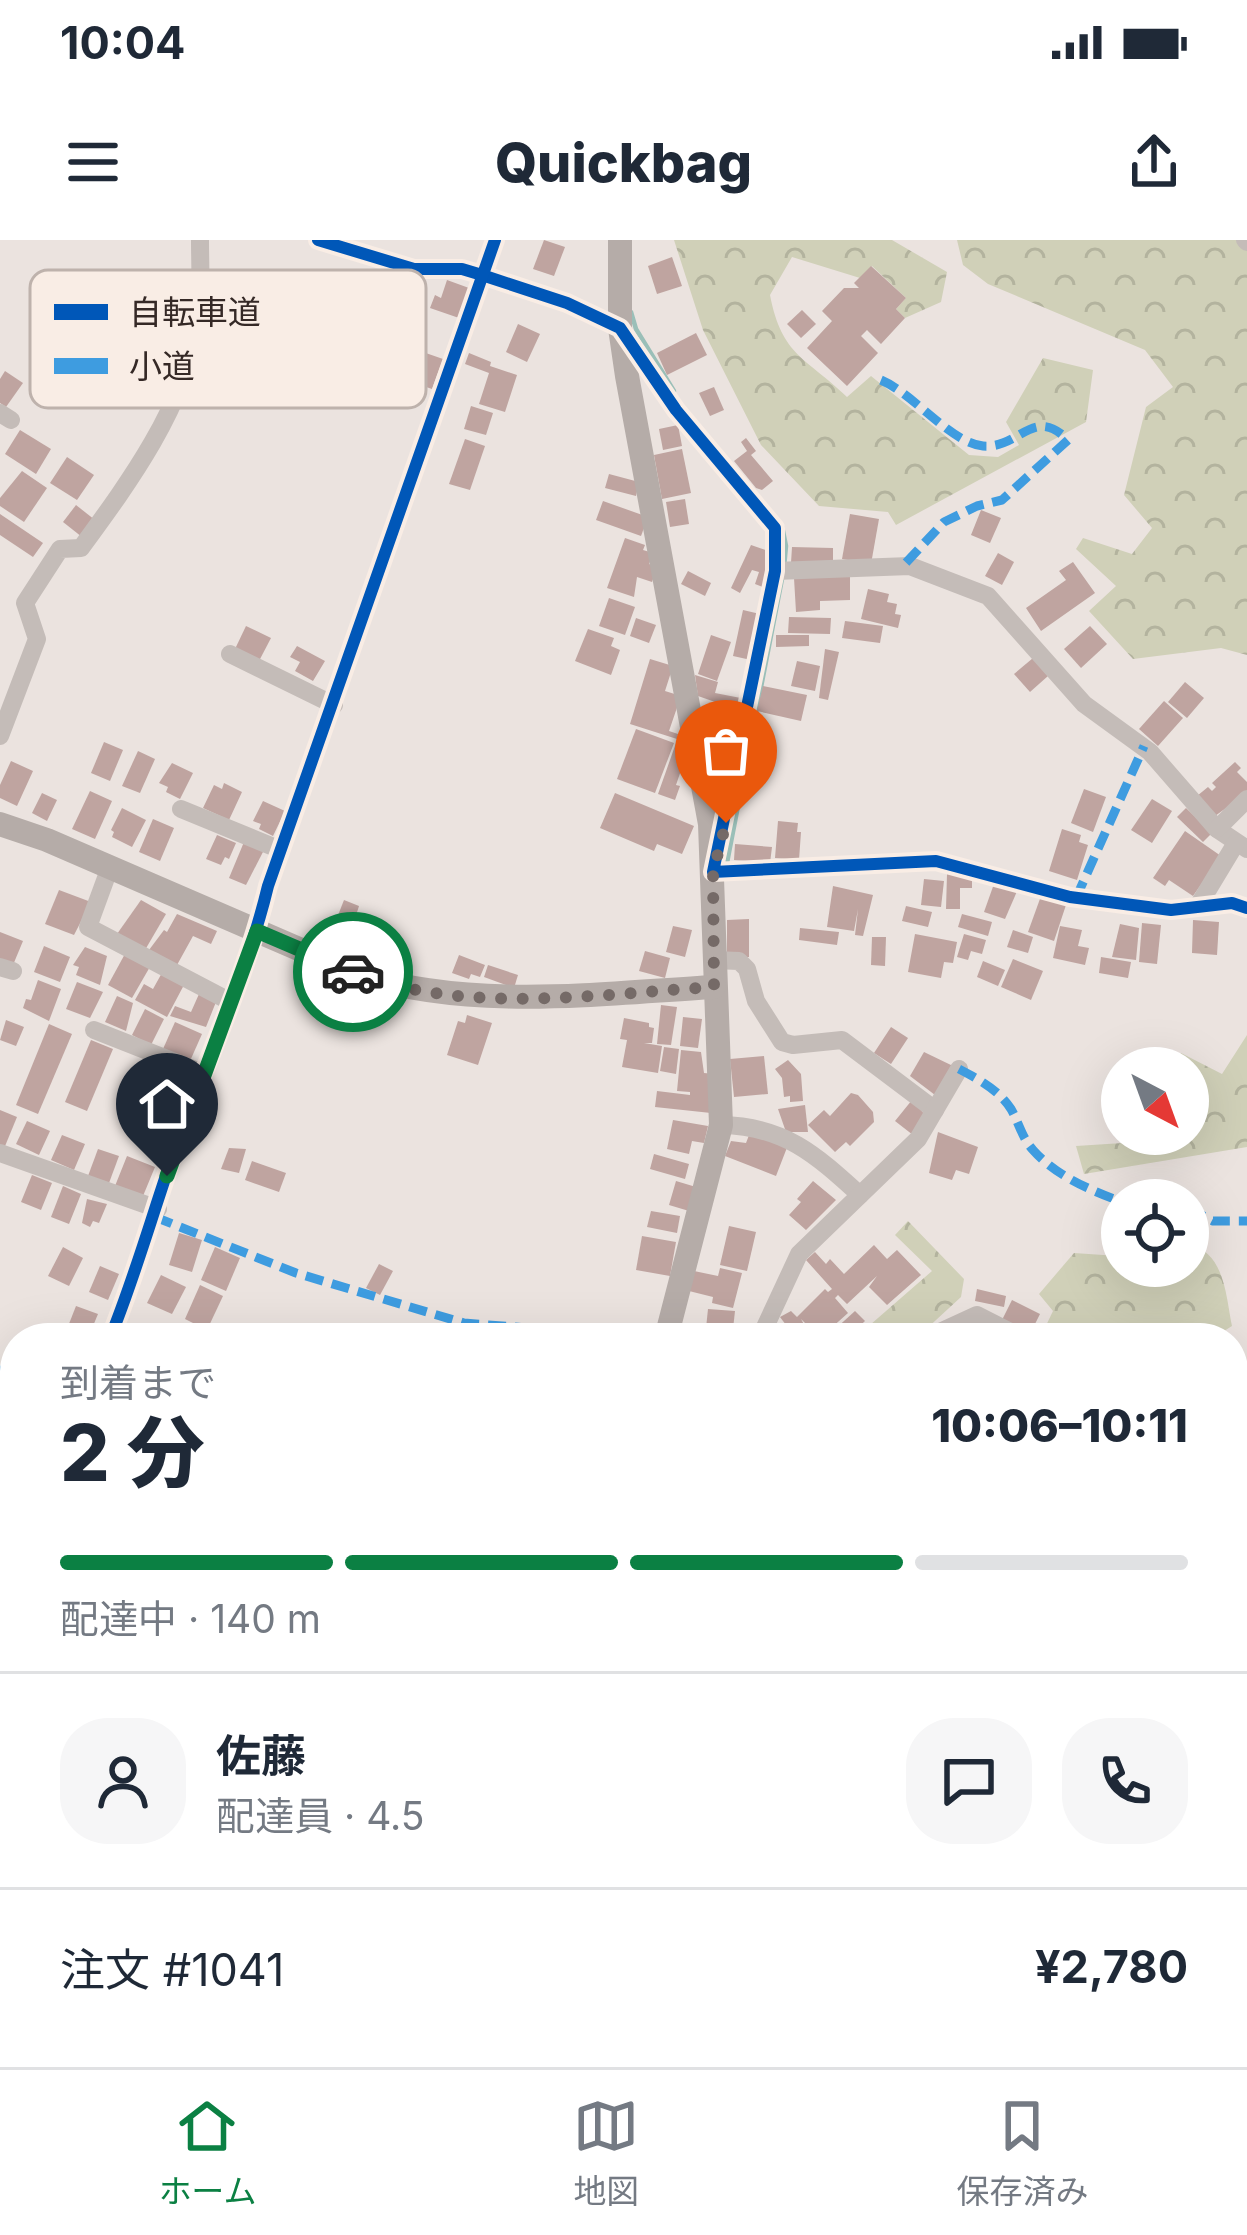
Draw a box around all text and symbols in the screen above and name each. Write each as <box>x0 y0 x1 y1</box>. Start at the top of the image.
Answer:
text: 10:04 <box>60 15 186 70</box>
icon: menu <box>60 129 126 195</box>
icon: share <box>1121 129 1187 195</box>
text: Quickbag <box>495 130 752 195</box>
legend <box>30 270 426 408</box>
text: 自転車道 <box>129 292 261 332</box>
text: 小道 <box>129 346 195 386</box>
pin <box>675 700 777 823</box>
icon: bag <box>693 718 759 784</box>
courier <box>293 912 413 1032</box>
icon: car <box>320 939 386 1005</box>
north arrow <box>1101 1047 1209 1155</box>
map controls <box>1101 1047 1209 1287</box>
pin <box>116 1053 218 1176</box>
icon: home <box>134 1071 200 1137</box>
button: locate <box>1101 1179 1209 1287</box>
text: 到着まで <box>60 1359 216 1406</box>
text: 10:06–10:11 <box>931 1398 1188 1453</box>
text: 2 分 <box>60 1405 205 1500</box>
text: 配達中 · 140 m <box>60 1595 321 1642</box>
button: person <box>60 1718 186 1844</box>
button: chat <box>906 1718 1032 1844</box>
button: phone <box>1062 1718 1188 1844</box>
text: 佐藤 <box>216 1728 306 1783</box>
text: 配達員 · 4.5 <box>216 1792 424 1839</box>
text: ¥2,780 <box>1035 1939 1188 1994</box>
text: 注文 #1041 <box>60 1942 284 1997</box>
tab: ホーム <box>158 2093 257 2213</box>
tab: 地図 <box>573 2093 639 2213</box>
tab: 保存済み <box>956 2093 1088 2213</box>

